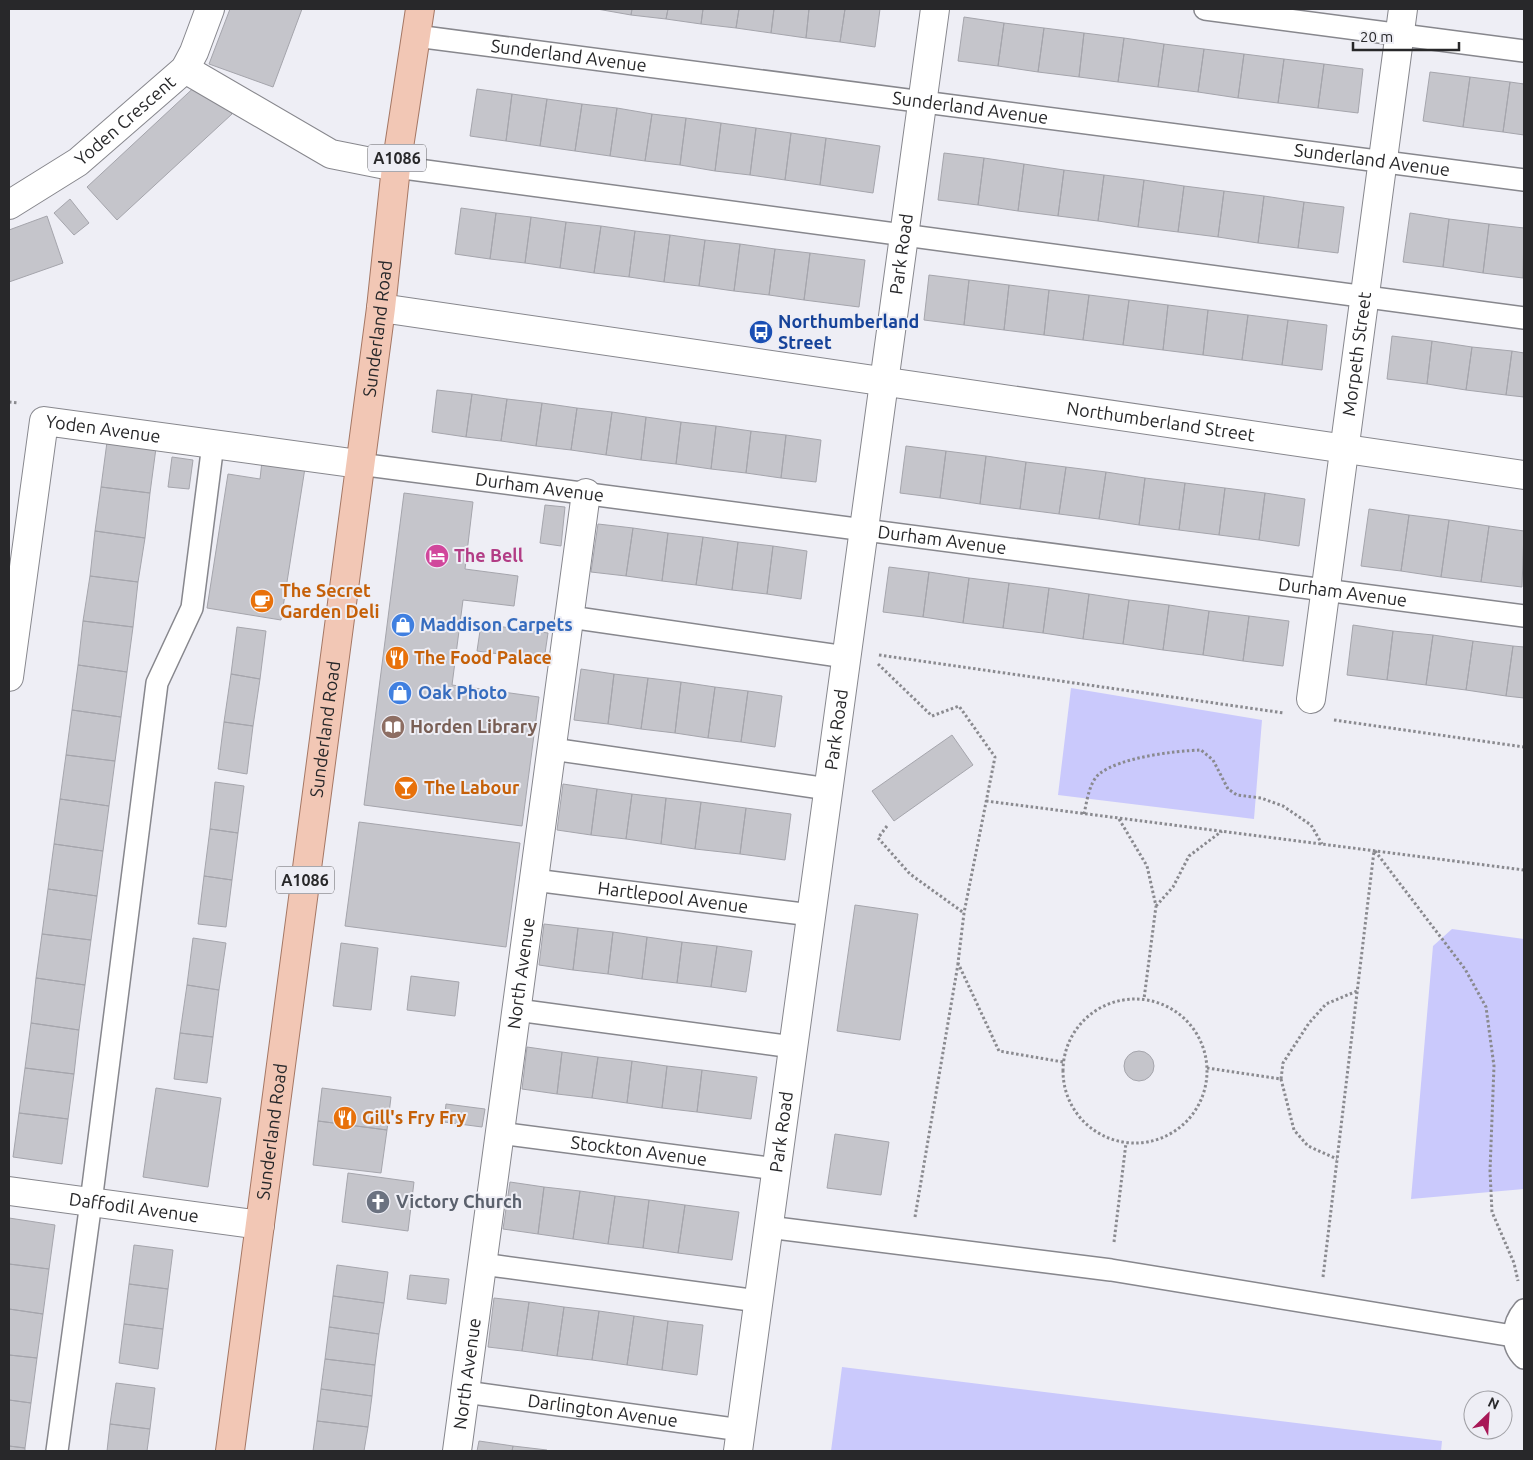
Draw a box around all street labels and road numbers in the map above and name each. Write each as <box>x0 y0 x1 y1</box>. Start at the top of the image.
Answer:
street label: Sunderland Avenue <box>490 35 648 75</box>
street label: Yoden Crescent <box>70 71 179 169</box>
street label: Sunderland Avenue <box>891 87 1050 127</box>
street label: Sunderland Avenue <box>1293 139 1451 179</box>
road number: A1086 <box>368 144 426 172</box>
street label: Park Road <box>885 212 916 296</box>
street label: Sunderland Road <box>358 259 395 398</box>
street label: Morpeth Street <box>1338 291 1374 417</box>
street label: Northumberland Street <box>1065 397 1256 445</box>
street label: Yoden Avenue <box>45 410 162 446</box>
street label: Durham Avenue <box>474 468 605 505</box>
street label: Durham Avenue <box>877 521 1008 557</box>
street label: Durham Avenue <box>1277 573 1408 610</box>
street label: Sunderland Road <box>305 660 343 799</box>
street label: Park Road <box>820 688 851 771</box>
road number: A1086 <box>276 866 334 894</box>
street label: Hartlepool Avenue <box>597 877 749 916</box>
street label: North Avenue <box>503 916 538 1030</box>
street label: Sunderland Road <box>252 1062 290 1201</box>
street label: Park Road <box>765 1090 796 1174</box>
street label: Stockton Avenue <box>570 1131 708 1169</box>
street label: Daffodil Avenue <box>68 1188 200 1226</box>
street label: North Avenue <box>449 1317 484 1431</box>
street label: Darlington Avenue <box>527 1390 679 1430</box>

